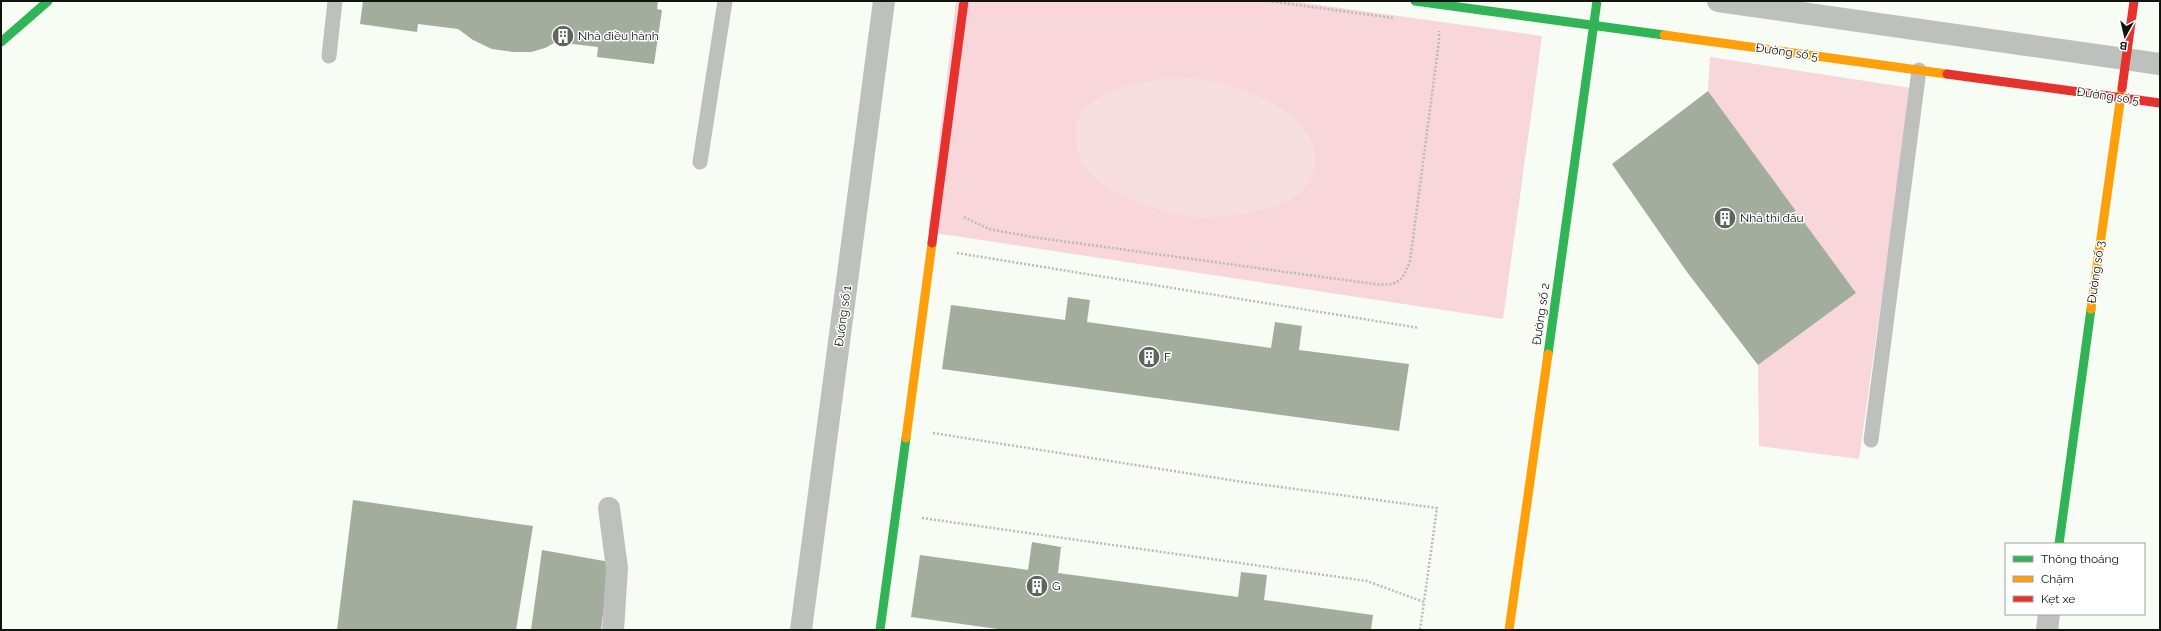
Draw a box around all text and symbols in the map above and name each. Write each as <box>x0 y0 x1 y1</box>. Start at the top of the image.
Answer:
north arrow <box>2105 16 2145 56</box>
building icon: Nhà điều hành <box>550 23 576 49</box>
place label: Nhà điều hành <box>578 29 659 43</box>
text: B <box>2119 38 2128 52</box>
street label: Đường số 5 <box>1755 41 1820 63</box>
street label: Đường số 5 <box>2076 85 2141 107</box>
building icon: Nhà thi đấu <box>1712 205 1738 231</box>
place label: Nhà thi đấu <box>1740 211 1804 225</box>
street label: Đường số 3 <box>2085 240 2107 304</box>
street label: Đường số 2 <box>1530 282 1552 346</box>
street label: Đường số 1 <box>832 285 854 347</box>
building icon: F <box>1136 344 1162 370</box>
place label: F <box>1164 350 1171 364</box>
legend <box>2005 543 2145 615</box>
text: Thông thoáng <box>2041 552 2119 566</box>
text: Chậm <box>2041 572 2074 586</box>
building icon: G <box>1024 573 1050 599</box>
place label: G <box>1052 579 1061 593</box>
text: Kẹt xe <box>2041 592 2075 606</box>

